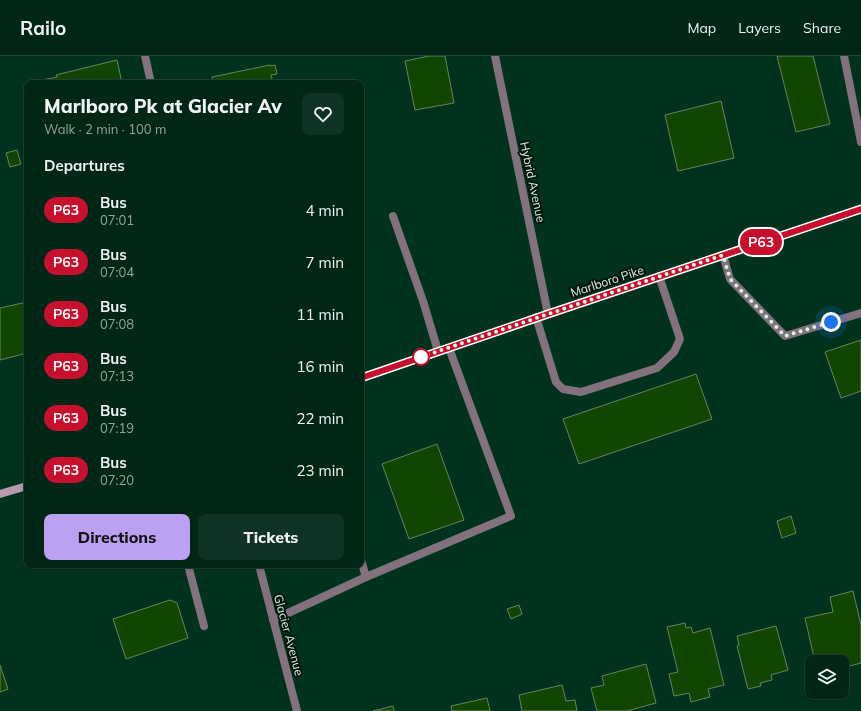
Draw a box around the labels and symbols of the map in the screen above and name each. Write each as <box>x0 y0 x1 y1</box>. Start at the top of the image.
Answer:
street label: Hybrid Avenue <box>517 140 549 224</box>
line badge: P63 <box>738 229 784 255</box>
street label: Marlboro Pike <box>568 262 646 300</box>
your location <box>821 312 841 332</box>
unlabelled marker <box>412 348 430 366</box>
street label: Glacier Avenue <box>271 593 307 677</box>

